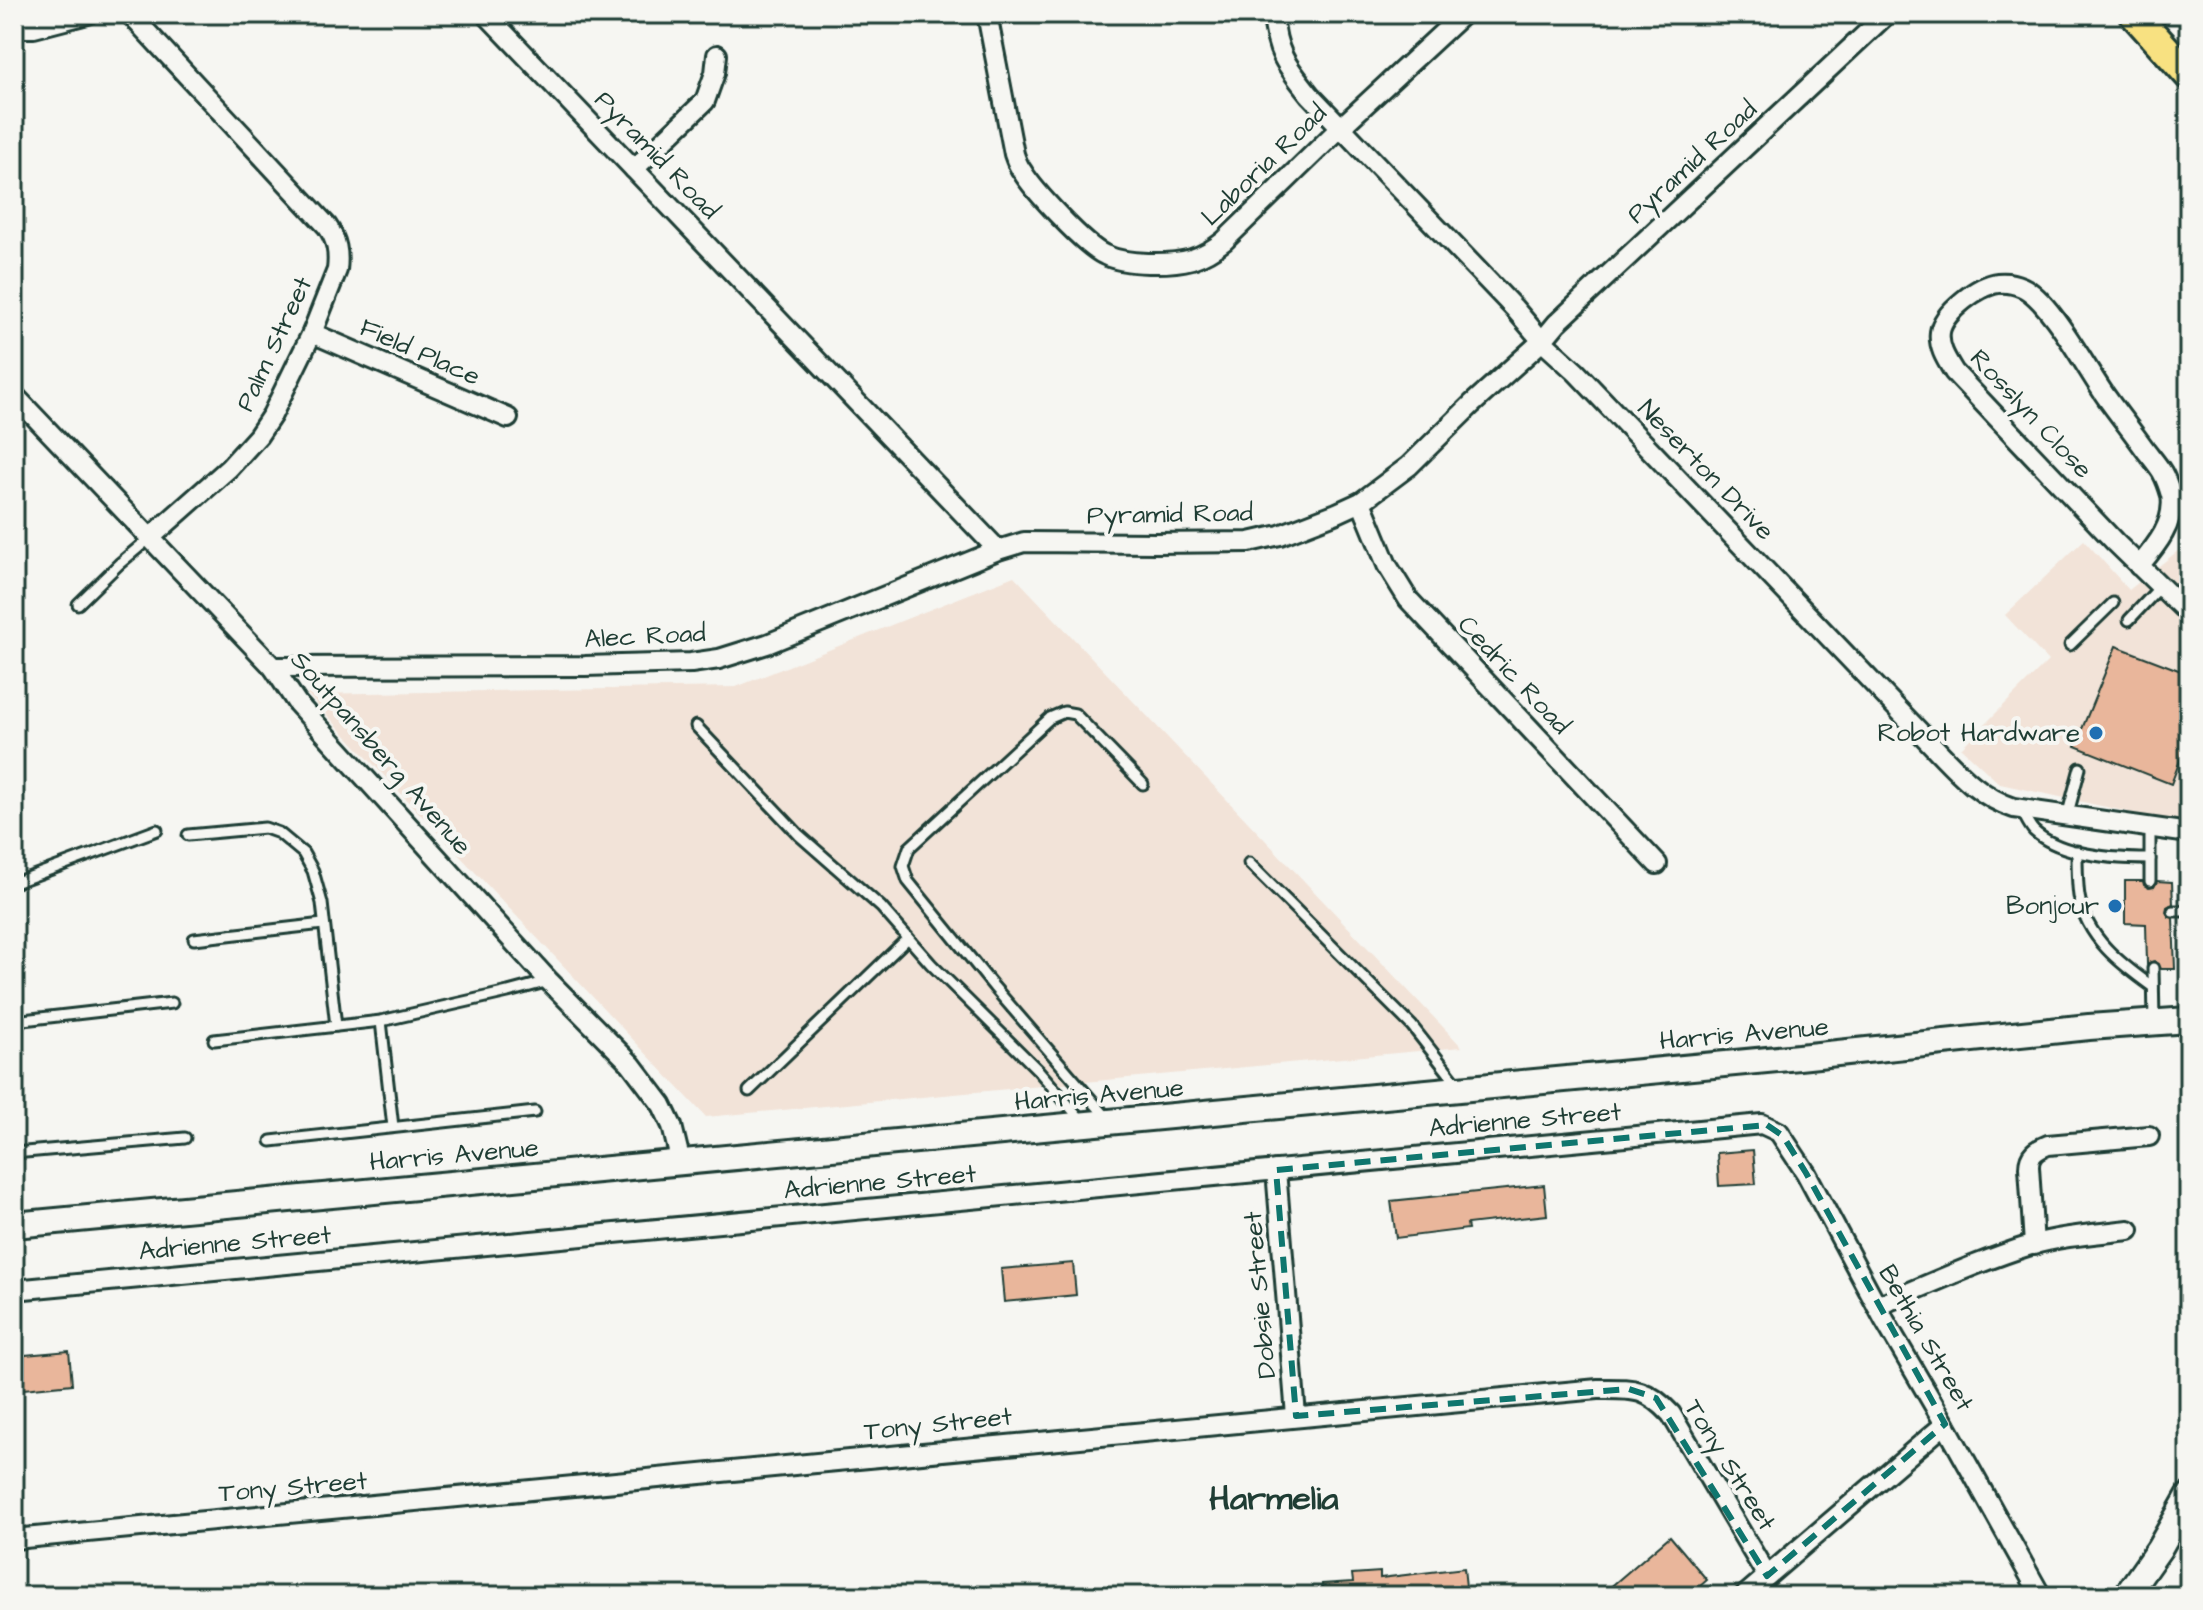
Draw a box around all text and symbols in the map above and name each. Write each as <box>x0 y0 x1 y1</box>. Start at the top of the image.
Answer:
street label: Pyramid Road <box>585 83 728 229</box>
street label: Pyramid Road <box>1619 92 1766 233</box>
street label: Laboria Road <box>1193 96 1335 234</box>
street label: Palm Street <box>227 270 321 417</box>
street label: Field Place <box>354 309 486 395</box>
street label: Rosslyn Close <box>1960 341 2101 488</box>
street label: Neserton Drive <box>1629 392 1783 548</box>
street label: Pyramid Road <box>1087 495 1253 535</box>
street label: Cedric Road <box>1449 608 1579 742</box>
street label: Alec Road <box>583 615 707 657</box>
street label: Soutpansberg Avenue <box>281 643 480 864</box>
place label: Robot Hardware <box>1877 715 2080 751</box>
marker: Robot Hardware <box>2087 724 2105 742</box>
place label: Bonjour <box>2006 888 2099 924</box>
marker: Bonjour <box>2106 897 2124 915</box>
street label: Harris Avenue <box>1658 1009 1830 1059</box>
street label: Harris Avenue <box>1013 1070 1185 1120</box>
street label: Adrienne Street <box>1427 1094 1623 1146</box>
street label: Harris Avenue <box>368 1130 540 1180</box>
street label: Adrienne Street <box>782 1156 978 1208</box>
street label: Dobsie Street <box>1235 1209 1285 1380</box>
street label: Adrienne Street <box>137 1217 333 1269</box>
street label: Bethia Street <box>1869 1258 1983 1418</box>
street label: Tony Street <box>1674 1392 1785 1539</box>
street label: Tony Street <box>862 1398 1015 1452</box>
street label: Tony Street <box>217 1463 369 1513</box>
district label: Harmelia <box>1209 1475 1339 1523</box>

